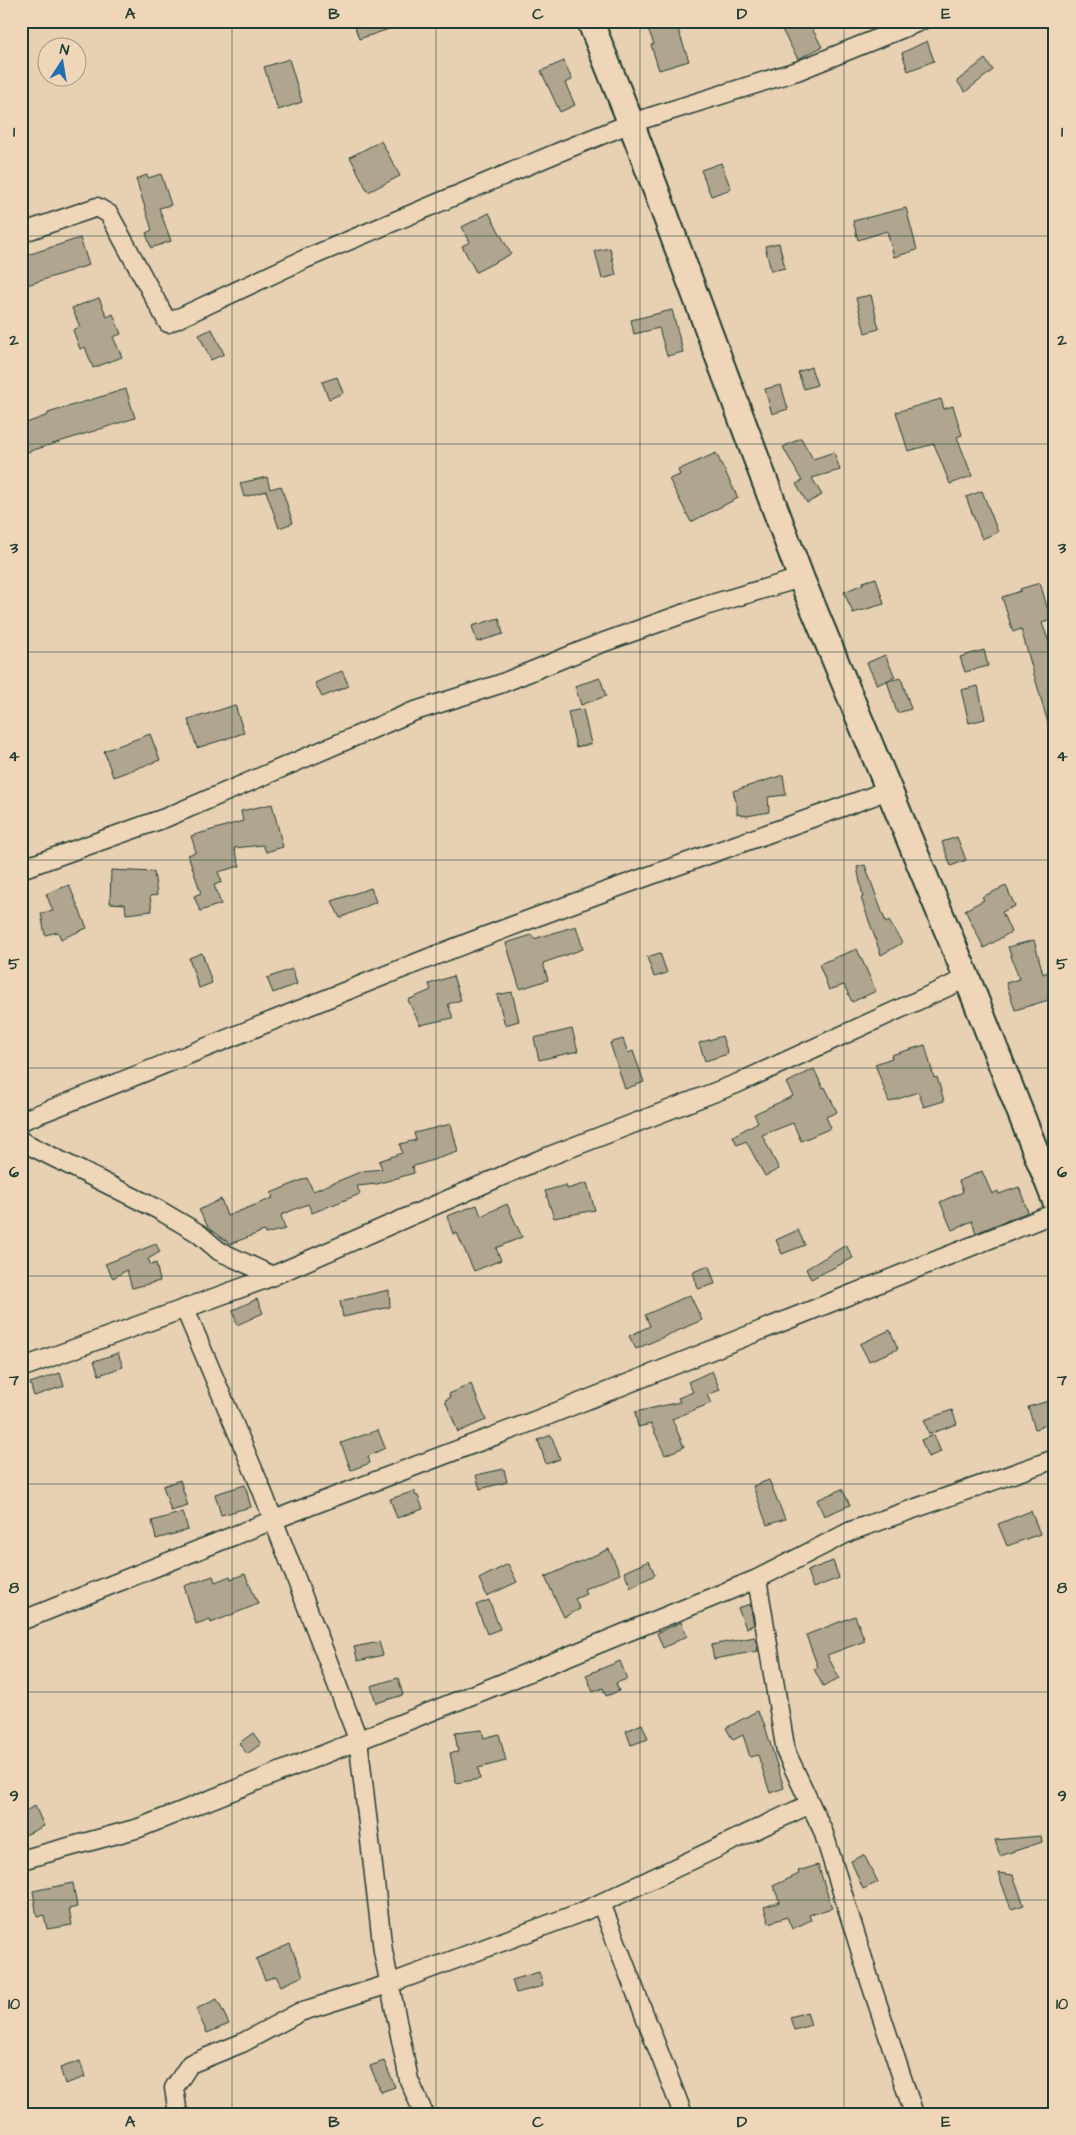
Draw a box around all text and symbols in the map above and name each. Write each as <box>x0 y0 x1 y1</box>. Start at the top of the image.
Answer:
text: A <box>125 3 136 25</box>
text: B <box>328 3 340 25</box>
text: C <box>532 3 544 25</box>
text: D <box>737 3 748 25</box>
text: E <box>941 3 951 25</box>
north arrow <box>38 38 88 88</box>
text: N <box>58 40 71 61</box>
text: 1 <box>13 121 16 143</box>
text: 1 <box>1061 121 1064 143</box>
text: 2 <box>8 329 19 351</box>
text: 2 <box>1056 329 1067 351</box>
text: 3 <box>9 537 19 559</box>
text: 3 <box>1057 537 1067 559</box>
text: 4 <box>9 745 20 767</box>
text: 4 <box>1057 745 1068 767</box>
text: 5 <box>8 953 20 975</box>
text: 5 <box>1056 953 1068 975</box>
text: 6 <box>9 1161 19 1183</box>
text: 6 <box>1057 1161 1067 1183</box>
text: 7 <box>8 1369 19 1391</box>
text: 7 <box>1056 1369 1067 1391</box>
text: 8 <box>9 1577 20 1599</box>
text: 8 <box>1057 1577 1068 1599</box>
text: 9 <box>9 1785 19 1807</box>
text: 9 <box>1057 1785 1067 1807</box>
text: 10 <box>8 1993 20 2015</box>
text: 10 <box>1056 1993 1068 2015</box>
text: A <box>125 2111 136 2133</box>
text: B <box>328 2111 340 2133</box>
text: C <box>532 2111 544 2133</box>
text: D <box>737 2111 748 2133</box>
text: E <box>941 2111 951 2133</box>

